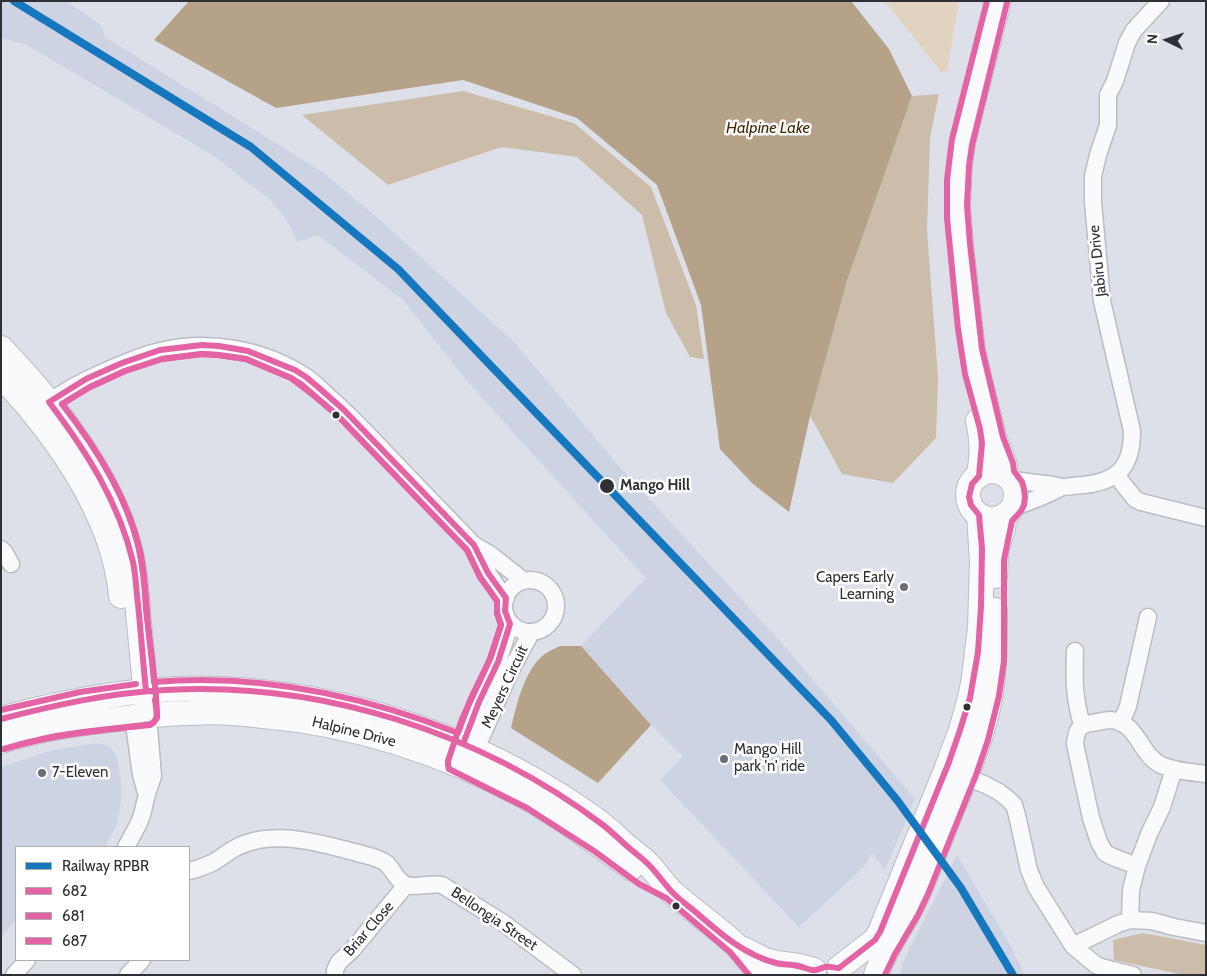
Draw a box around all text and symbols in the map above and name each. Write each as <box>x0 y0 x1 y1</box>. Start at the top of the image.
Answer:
north arrow <box>1142 15 1192 65</box>
text: N <box>1143 33 1161 45</box>
water label: Halpine Lake <box>726 118 810 138</box>
street label: Jabiru Drive <box>1085 224 1111 298</box>
unlabelled marker <box>331 410 341 420</box>
marker: Mango Hill <box>598 477 616 495</box>
place label: Mango Hill <box>620 477 690 495</box>
place label: Capers Early Learning <box>816 569 894 604</box>
marker: Capers Early Learning <box>898 581 910 593</box>
street label: Meyers Circuit <box>478 643 532 731</box>
unlabelled marker <box>962 702 972 712</box>
street label: Halpine Drive <box>310 713 398 751</box>
place label: Mango Hill park 'n' ride <box>734 741 805 776</box>
marker: Mango Hill park 'n' ride <box>718 753 730 765</box>
place label: 7-Eleven <box>52 764 108 782</box>
marker: 7-Eleven <box>36 767 48 779</box>
legend <box>15 846 190 961</box>
text: Railway RPBR <box>62 857 149 875</box>
text: 682 <box>62 882 87 900</box>
street label: Bellongia Street <box>447 883 541 955</box>
street label: Briar Close <box>340 898 398 960</box>
unlabelled marker <box>671 901 681 911</box>
text: 681 <box>62 907 85 925</box>
text: 687 <box>62 932 87 950</box>

